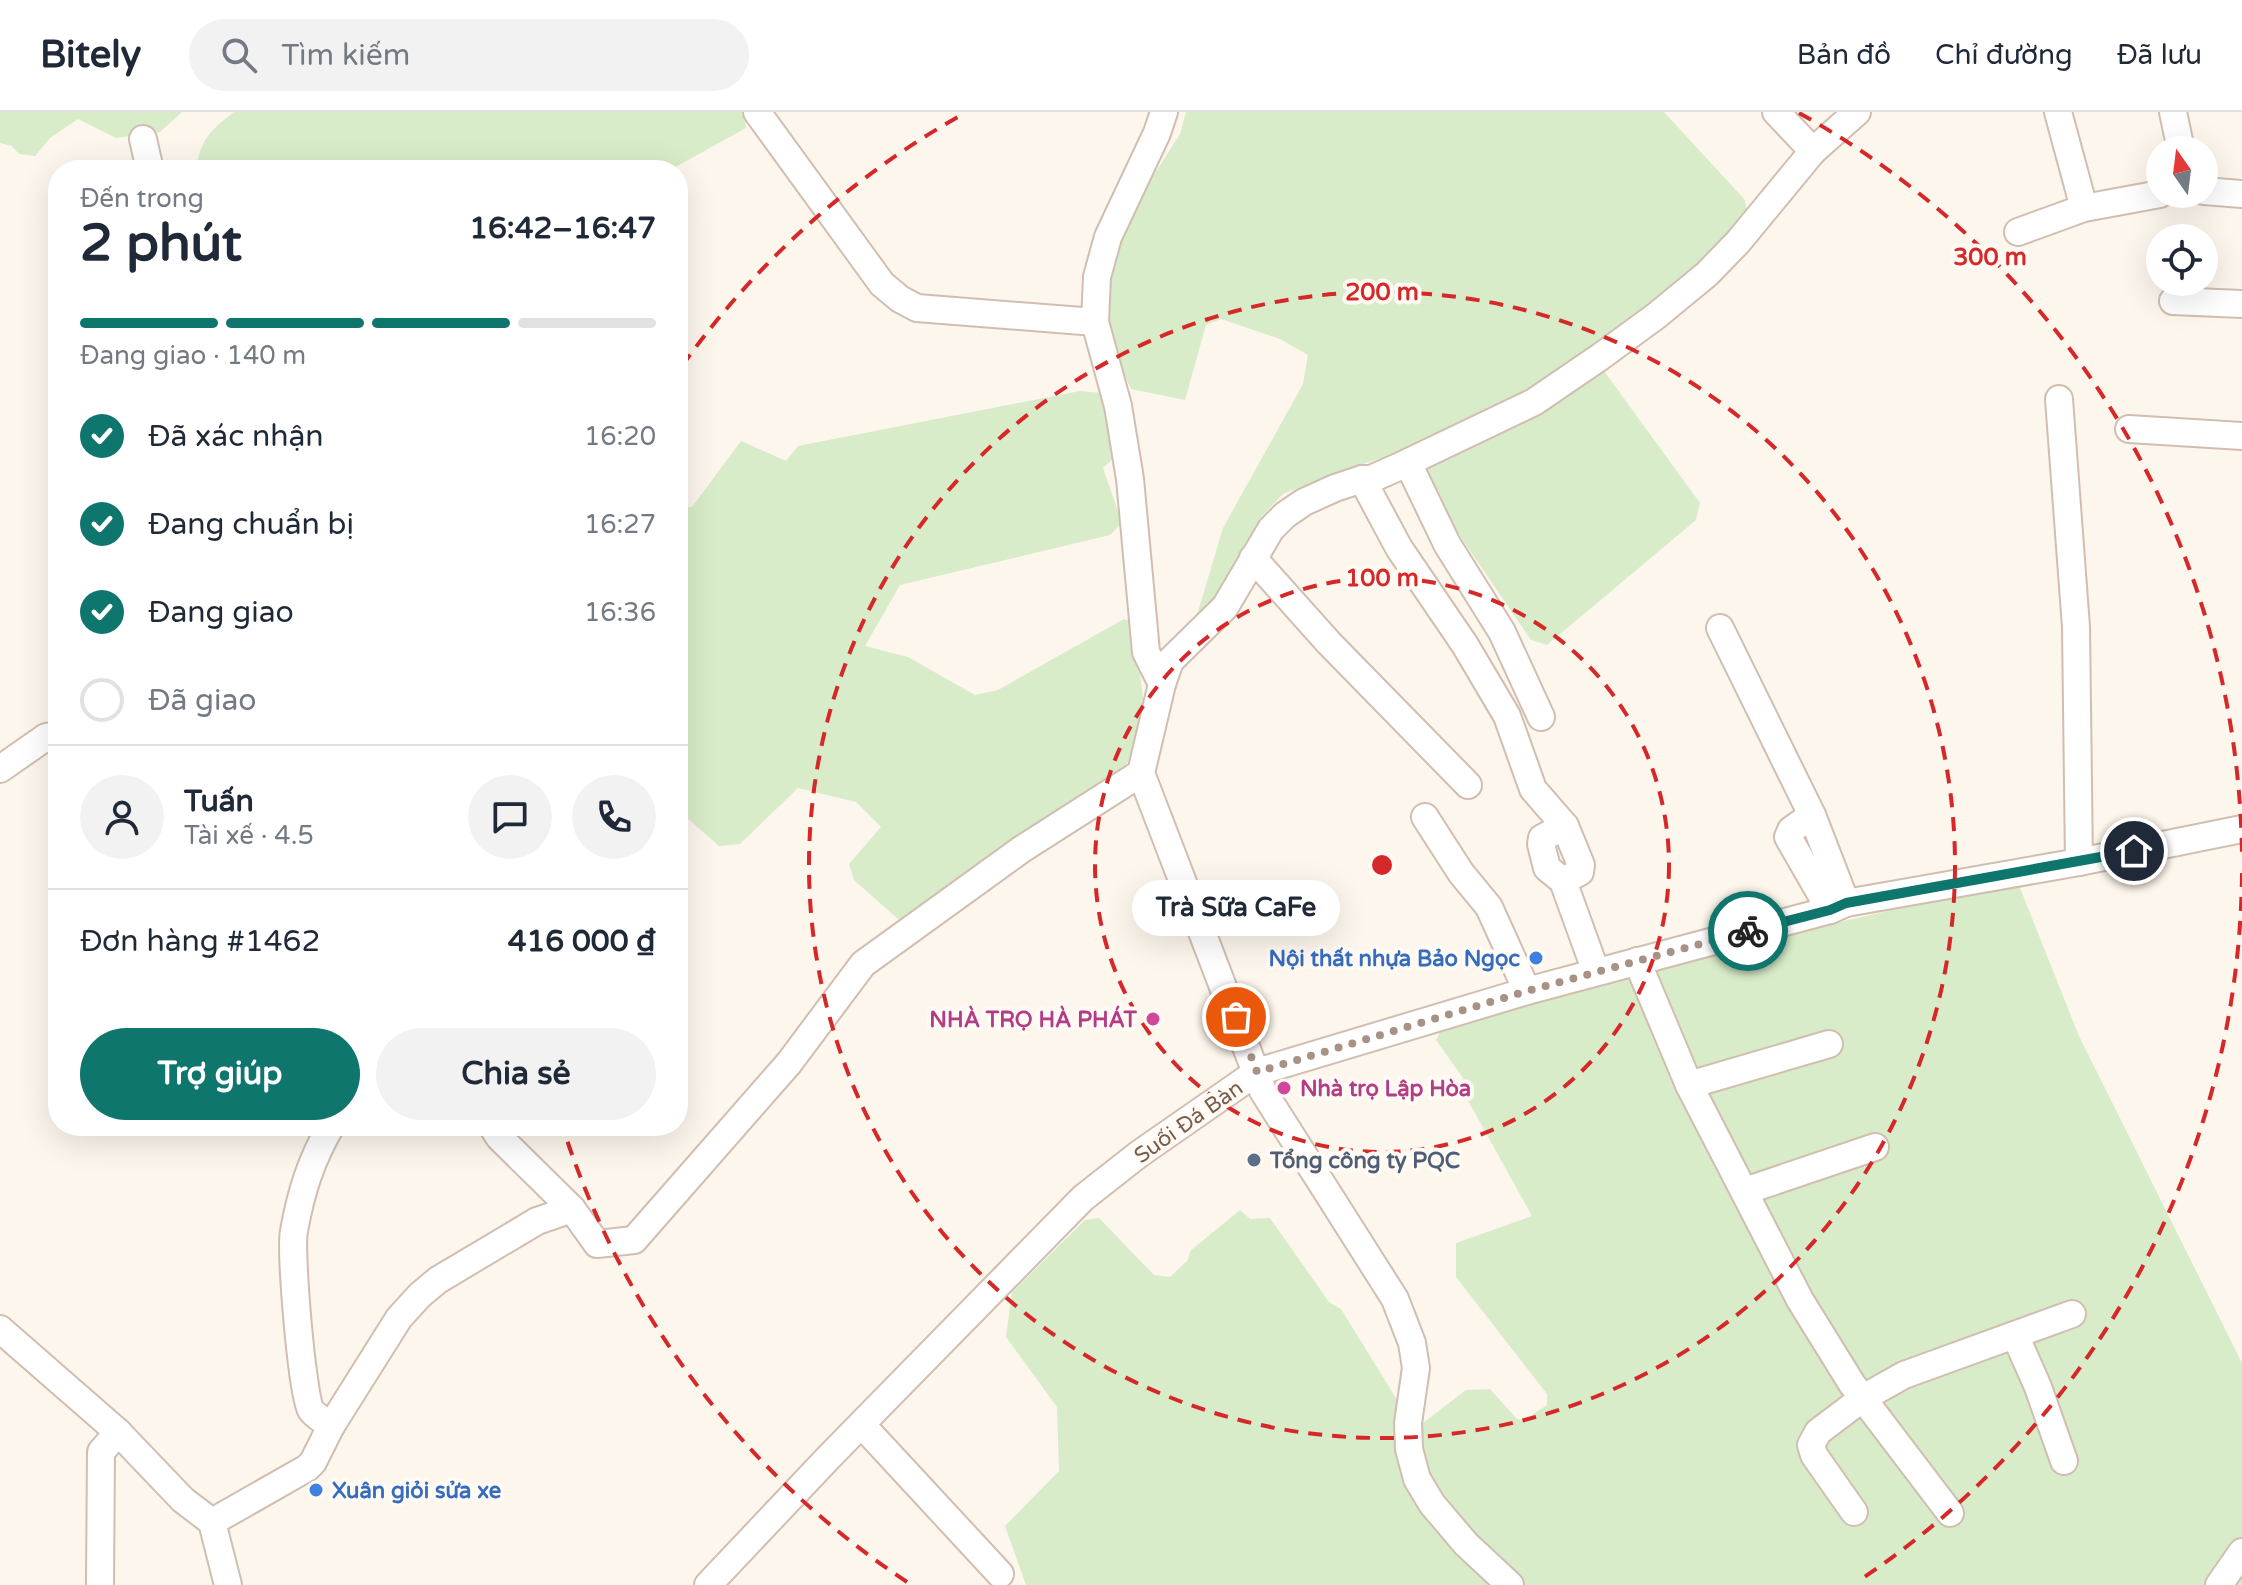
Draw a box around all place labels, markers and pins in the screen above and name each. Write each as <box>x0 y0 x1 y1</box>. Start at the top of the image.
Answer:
pin <box>2100 817 2168 885</box>
centre of rings <box>1368 851 1396 879</box>
callout: Trà Sữa CaFe <box>1132 881 1340 937</box>
place label: Nội thất nhựa Bảo Ngọc <box>1269 946 1520 972</box>
marker: Nội thất nhựa Bảo Ngọc <box>1527 949 1545 967</box>
pin <box>1202 983 1270 1051</box>
place label: NHÀ TRỌ HÀ PHÁT <box>929 1005 1138 1033</box>
marker: NHÀ TRỌ HÀ PHÁT <box>1144 1010 1162 1028</box>
place label: Nhà trọ Lập Hòa <box>1300 1076 1471 1102</box>
marker: Nhà trọ Lập Hòa <box>1275 1079 1293 1097</box>
place label: Tổng công ty PQC <box>1269 1148 1460 1174</box>
marker: Tổng công ty PQC <box>1245 1151 1263 1169</box>
place label: Xuân giỏi sửa xe <box>332 1478 501 1504</box>
marker: Xuân giỏi sửa xe <box>307 1481 325 1499</box>

